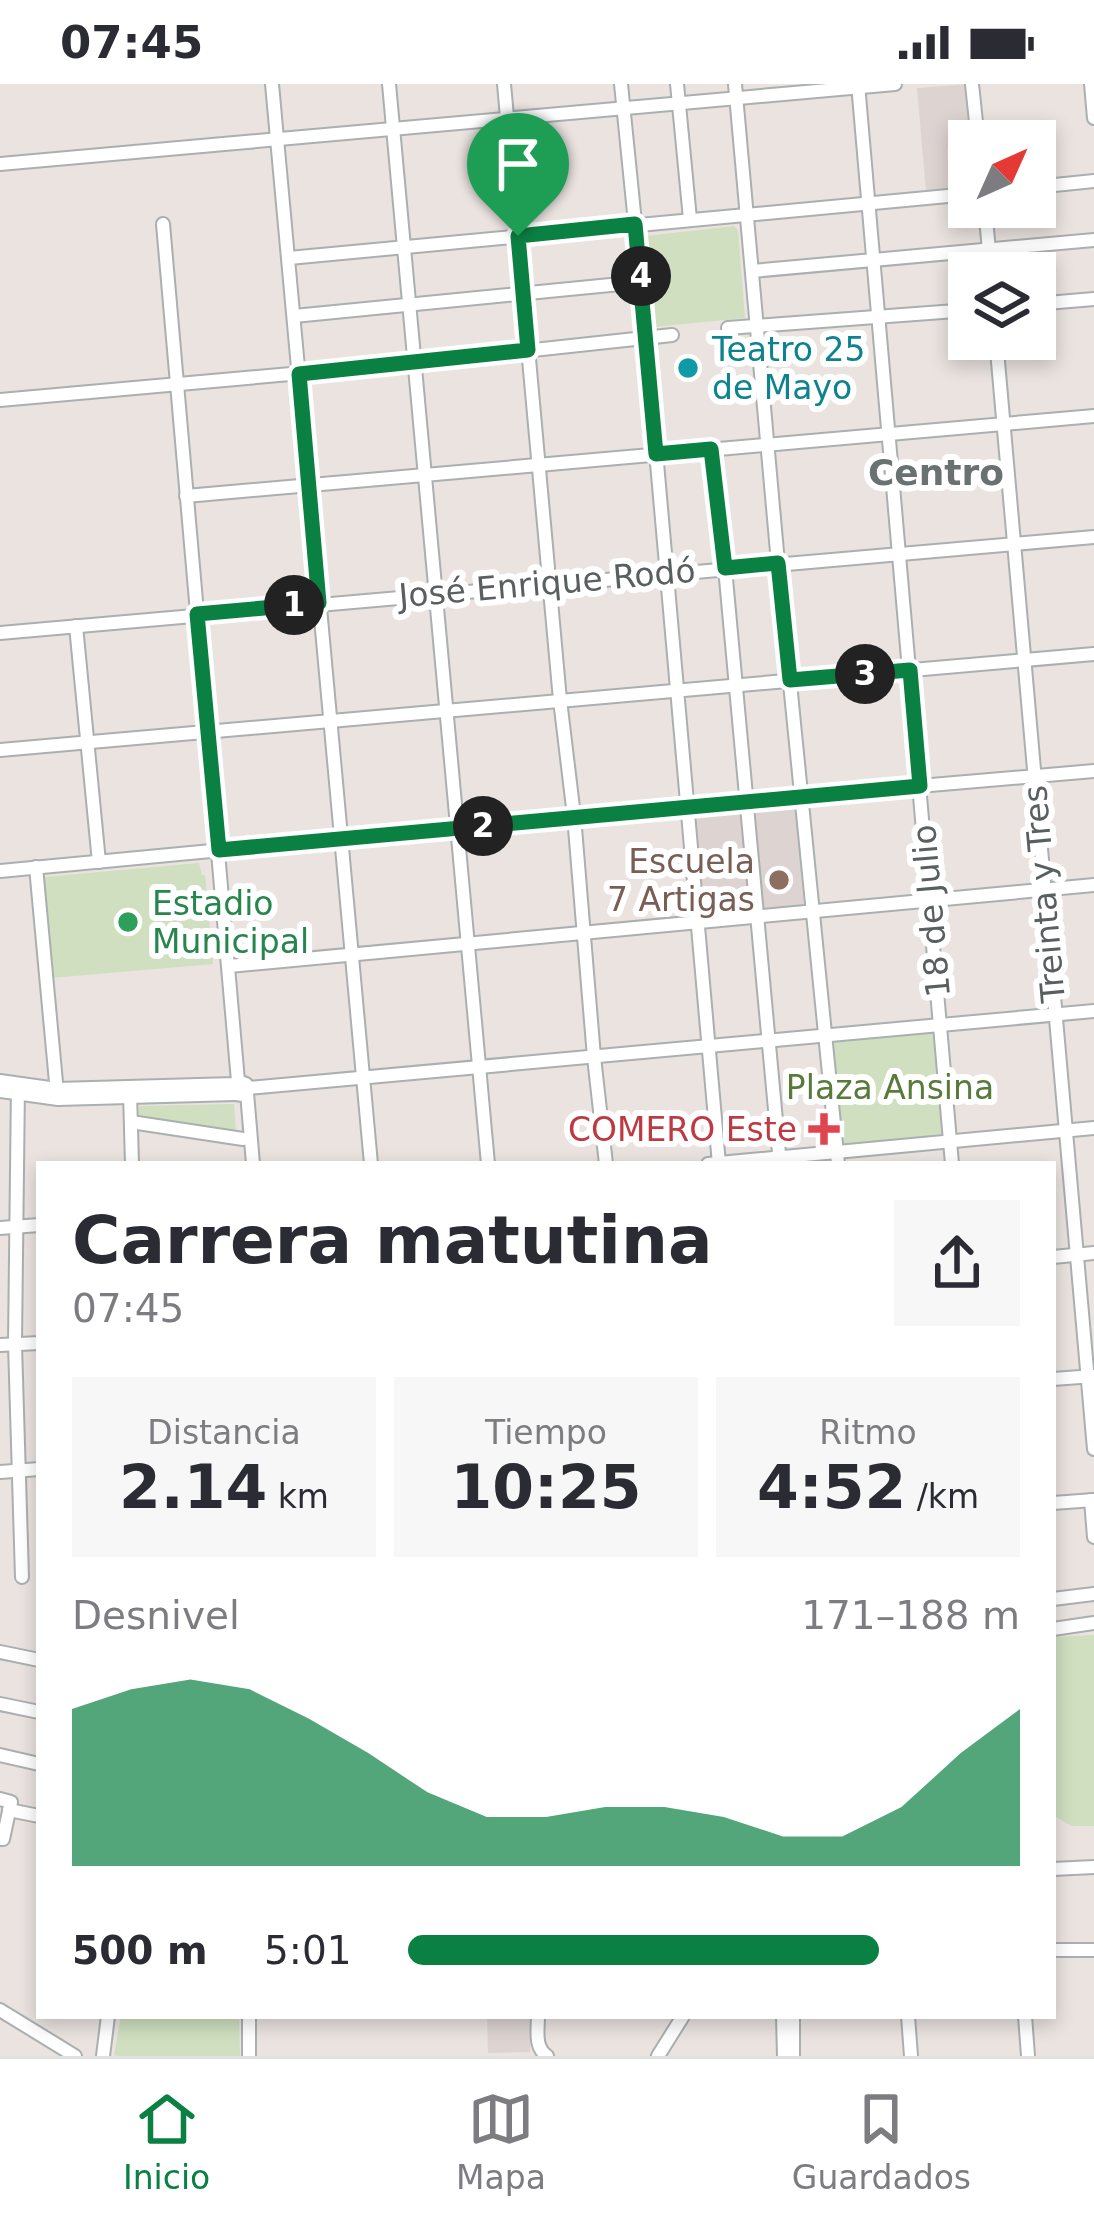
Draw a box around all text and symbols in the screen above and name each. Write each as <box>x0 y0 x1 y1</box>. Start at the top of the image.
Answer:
text: 07:45 <box>60 16 203 69</box>
pin <box>467 113 569 236</box>
north arrow <box>948 120 1056 228</box>
map controls <box>948 120 1056 360</box>
icon: arrive <box>485 131 551 197</box>
pin: 4 <box>611 246 671 306</box>
button: layers <box>948 252 1056 360</box>
text: 4 <box>630 256 652 295</box>
place label: Teatro 25 de Mayo <box>711 330 866 407</box>
marker: Teatro 25 de Mayo <box>675 355 701 381</box>
district label: Centro <box>868 452 1004 493</box>
street label: José Enrique Rodó <box>395 551 697 616</box>
pin: 1 <box>264 575 324 635</box>
text: 1 <box>283 585 305 624</box>
pin: 3 <box>835 644 895 704</box>
text: 3 <box>854 654 876 693</box>
street label: Treinta y Tres <box>1015 784 1073 1005</box>
pin: 2 <box>453 796 513 856</box>
text: 2 <box>472 806 494 845</box>
street label: 18 de Julio <box>904 823 958 999</box>
place label: Escuela 7 Artigas <box>607 842 755 919</box>
marker: Escuela 7 Artigas <box>766 867 792 893</box>
place label: Estadio Municipal <box>152 884 309 961</box>
marker: Estadio Municipal <box>115 909 141 935</box>
park label: Plaza Ansina <box>786 1068 994 1107</box>
place label: COMERO Este <box>568 1110 797 1149</box>
marker: COMERO Este <box>808 1113 840 1145</box>
button: share <box>894 1200 1020 1326</box>
text: Carrera matutina <box>72 1202 712 1279</box>
text: 07:45 <box>72 1286 184 1331</box>
text: Distancia <box>147 1413 301 1452</box>
text: Tiempo <box>485 1413 607 1452</box>
text: Ritmo <box>819 1413 917 1452</box>
text: 2.14 <box>119 1452 267 1522</box>
text: 10:25 <box>451 1452 642 1522</box>
text: 4:52 <box>757 1452 906 1522</box>
text: km <box>267 1477 329 1516</box>
text: /km <box>906 1477 979 1516</box>
text: Desnivel <box>72 1593 240 1638</box>
text: 171–188 m <box>801 1593 1020 1638</box>
text: 500 m <box>72 1928 208 1973</box>
text: 5:01 <box>264 1928 352 1973</box>
tab: Inicio <box>123 2086 210 2197</box>
tab: Mapa <box>456 2086 546 2197</box>
tab: Guardados <box>792 2086 971 2197</box>

